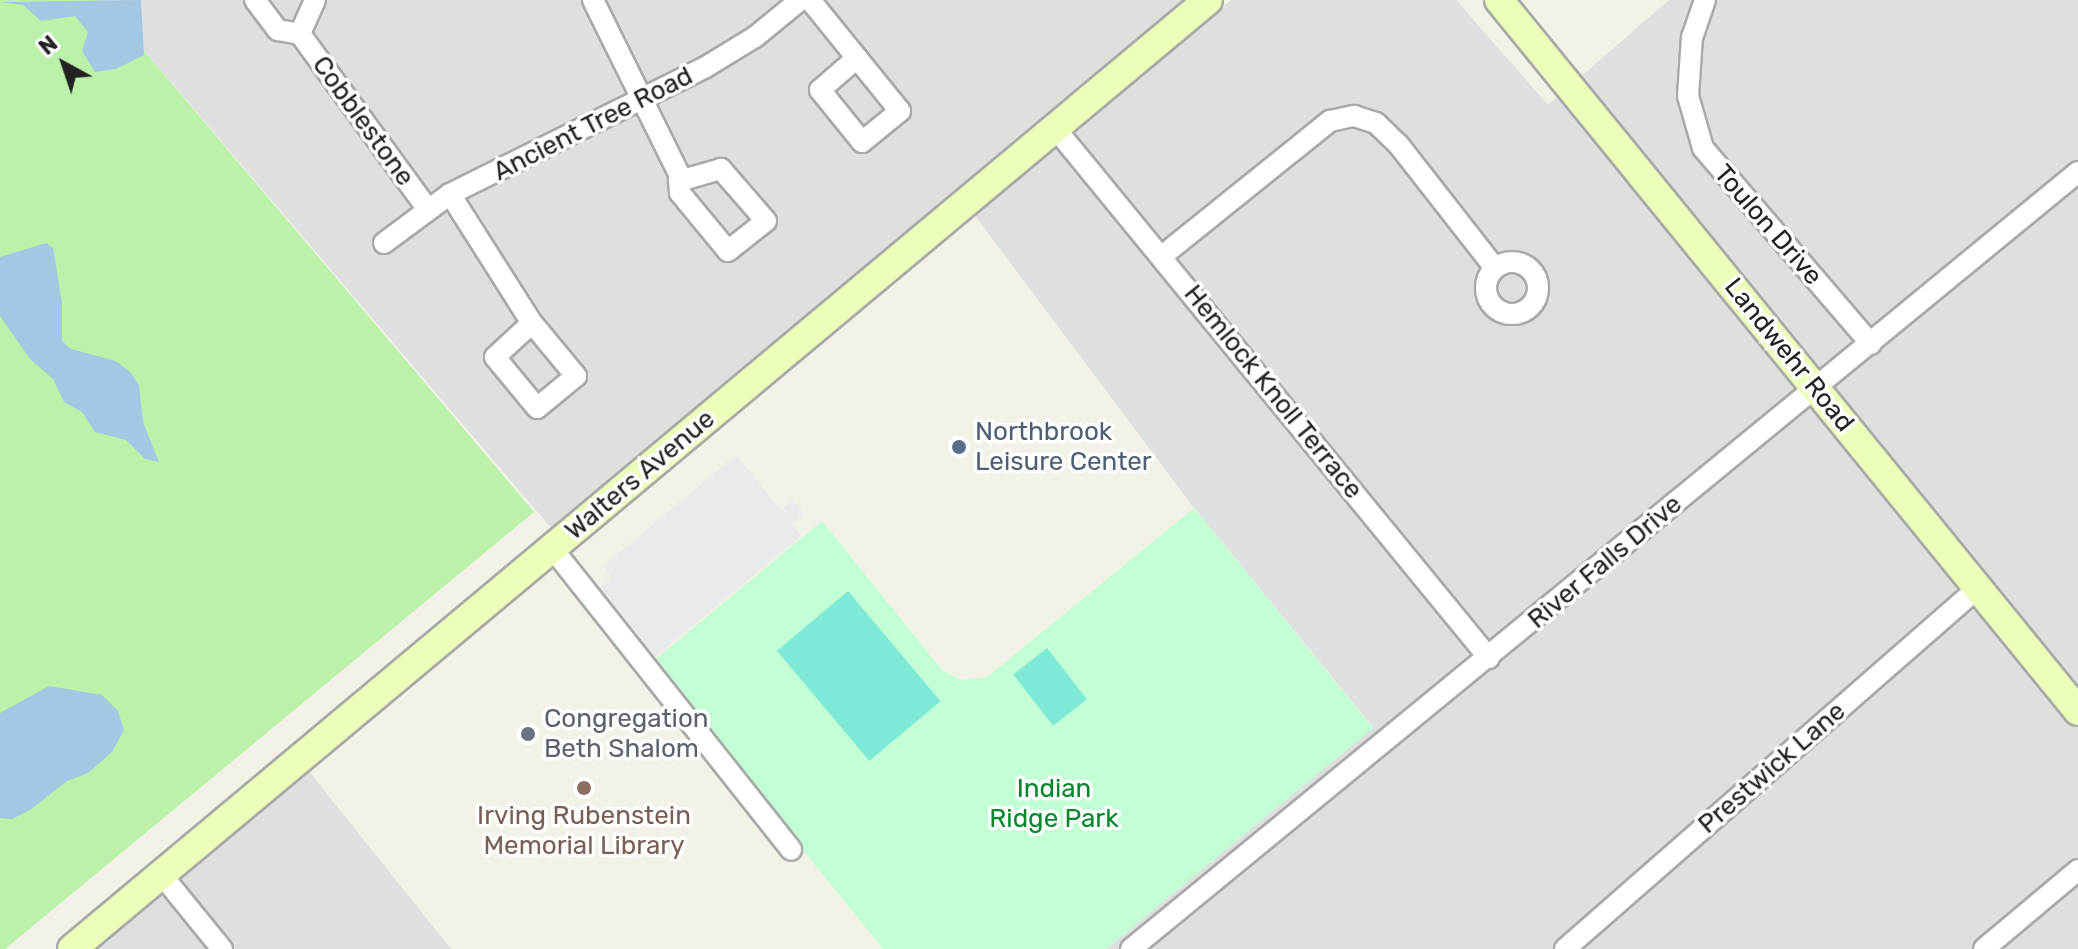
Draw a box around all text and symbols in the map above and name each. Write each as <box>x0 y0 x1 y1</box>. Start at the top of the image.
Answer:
north arrow <box>24 24 104 104</box>
text: N <box>34 30 63 61</box>
street label: Cobblestone <box>306 50 420 192</box>
street label: Ancient Tree Road <box>488 60 698 188</box>
street label: Toulon Drive <box>1707 159 1829 291</box>
street label: Landwehr Road <box>1717 272 1861 438</box>
street label: Hemlock Knoll Terrace <box>1177 278 1369 506</box>
street label: Walters Avenue <box>559 403 721 547</box>
place label: Northbrook Leisure Center <box>975 416 1152 478</box>
marker: Northbrook Leisure Center <box>950 438 968 456</box>
street label: River Falls Drive <box>1522 488 1688 636</box>
street label: Prestwick Lane <box>1692 696 1852 840</box>
place label: Congregation Beth Shalom <box>544 703 709 764</box>
marker: Congregation Beth Shalom <box>519 725 537 743</box>
park label: Indian Ridge Park <box>989 773 1119 834</box>
marker: Irving Rubenstein Memorial Library <box>575 779 593 797</box>
place label: Irving Rubenstein Memorial Library <box>477 800 691 862</box>

